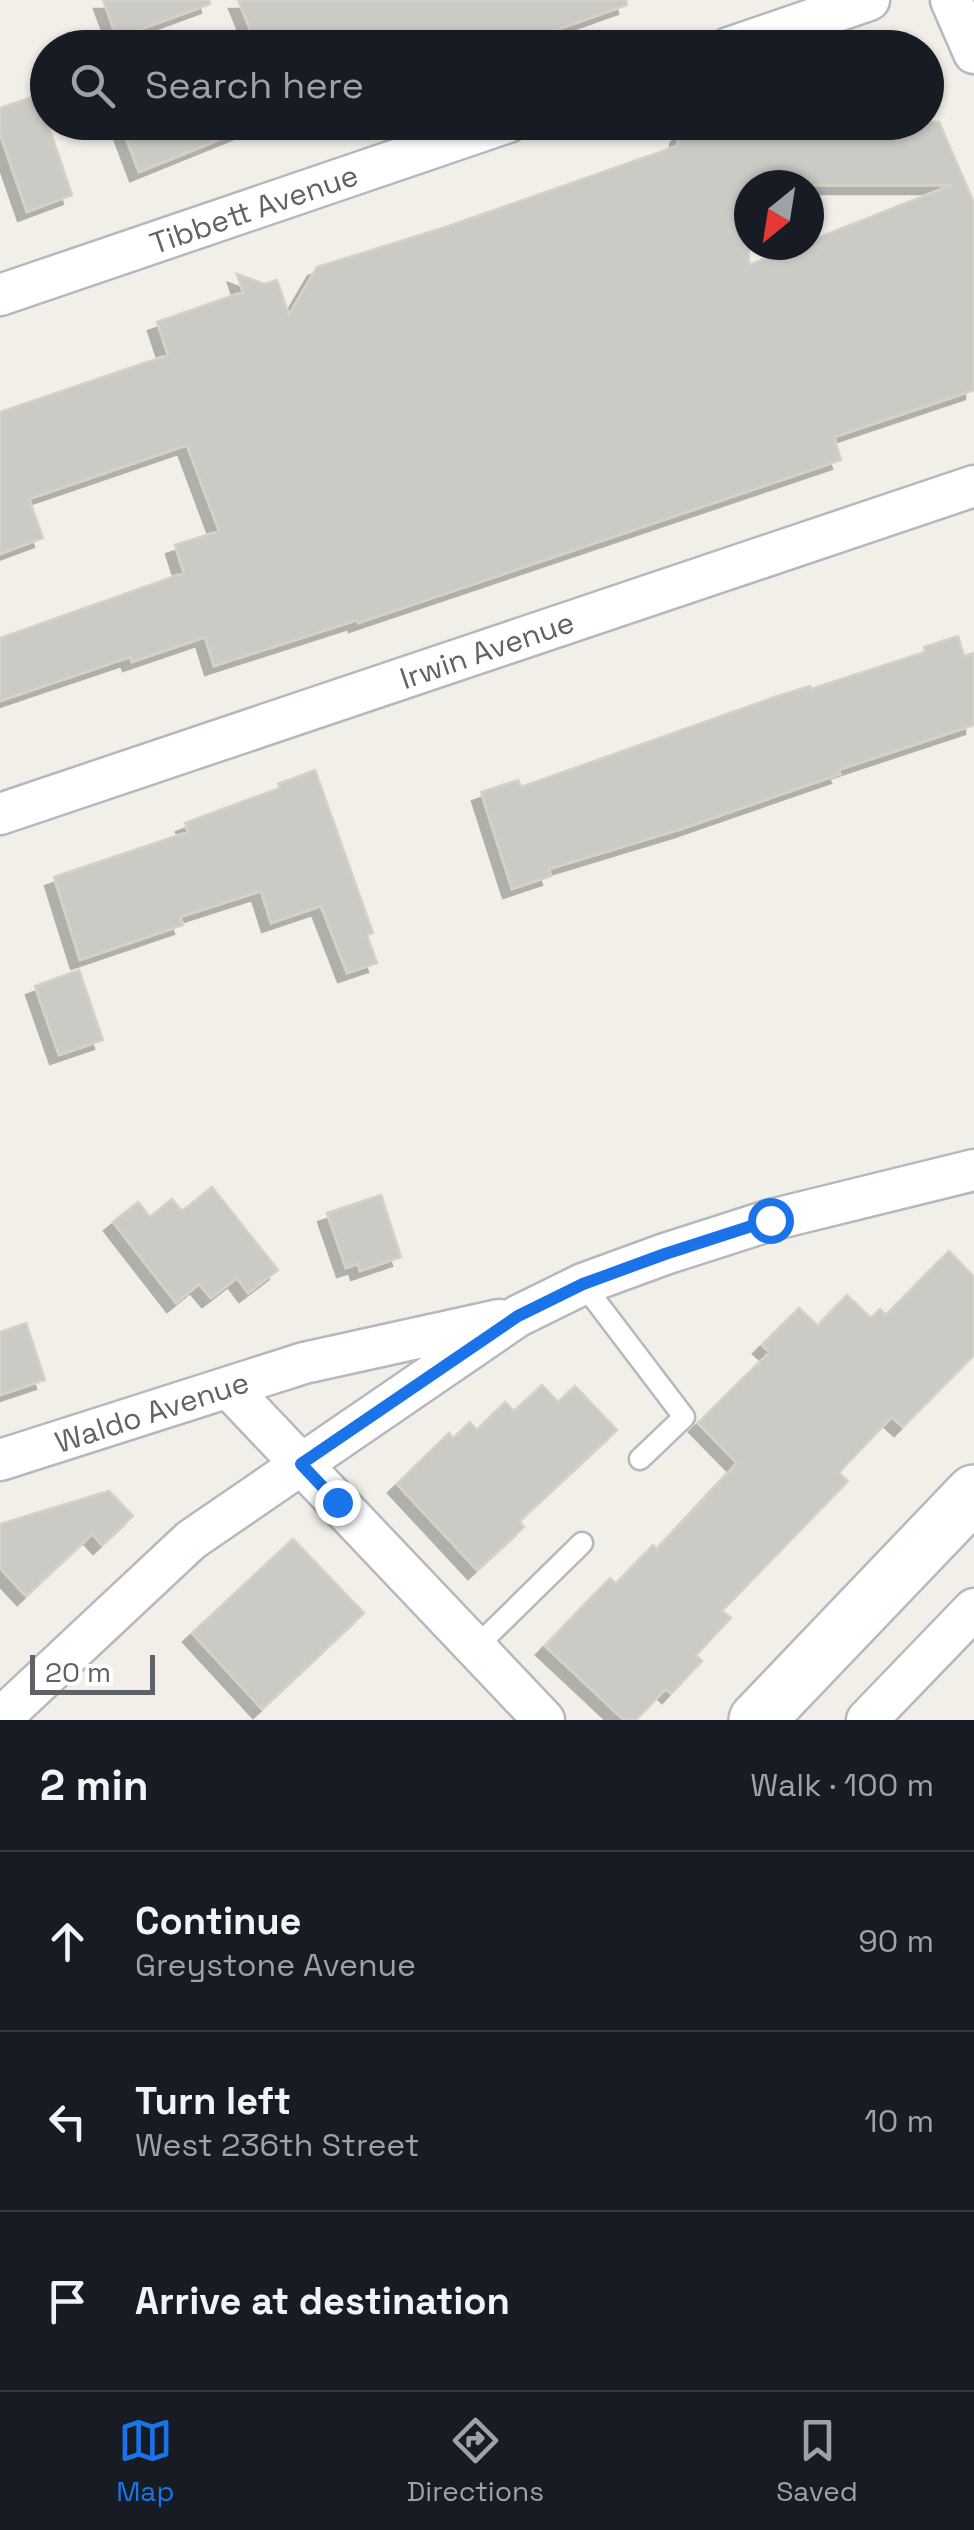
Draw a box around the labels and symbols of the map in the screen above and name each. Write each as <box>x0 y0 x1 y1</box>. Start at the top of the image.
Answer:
street label: Tibbett Avenue <box>145 155 363 263</box>
north arrow <box>734 170 824 260</box>
street label: Irwin Avenue <box>395 602 579 698</box>
route start <box>748 1198 794 1244</box>
street label: Waldo Avenue <box>50 1362 254 1462</box>
route end <box>315 1480 361 1526</box>
scale bar <box>30 1650 155 1694</box>

